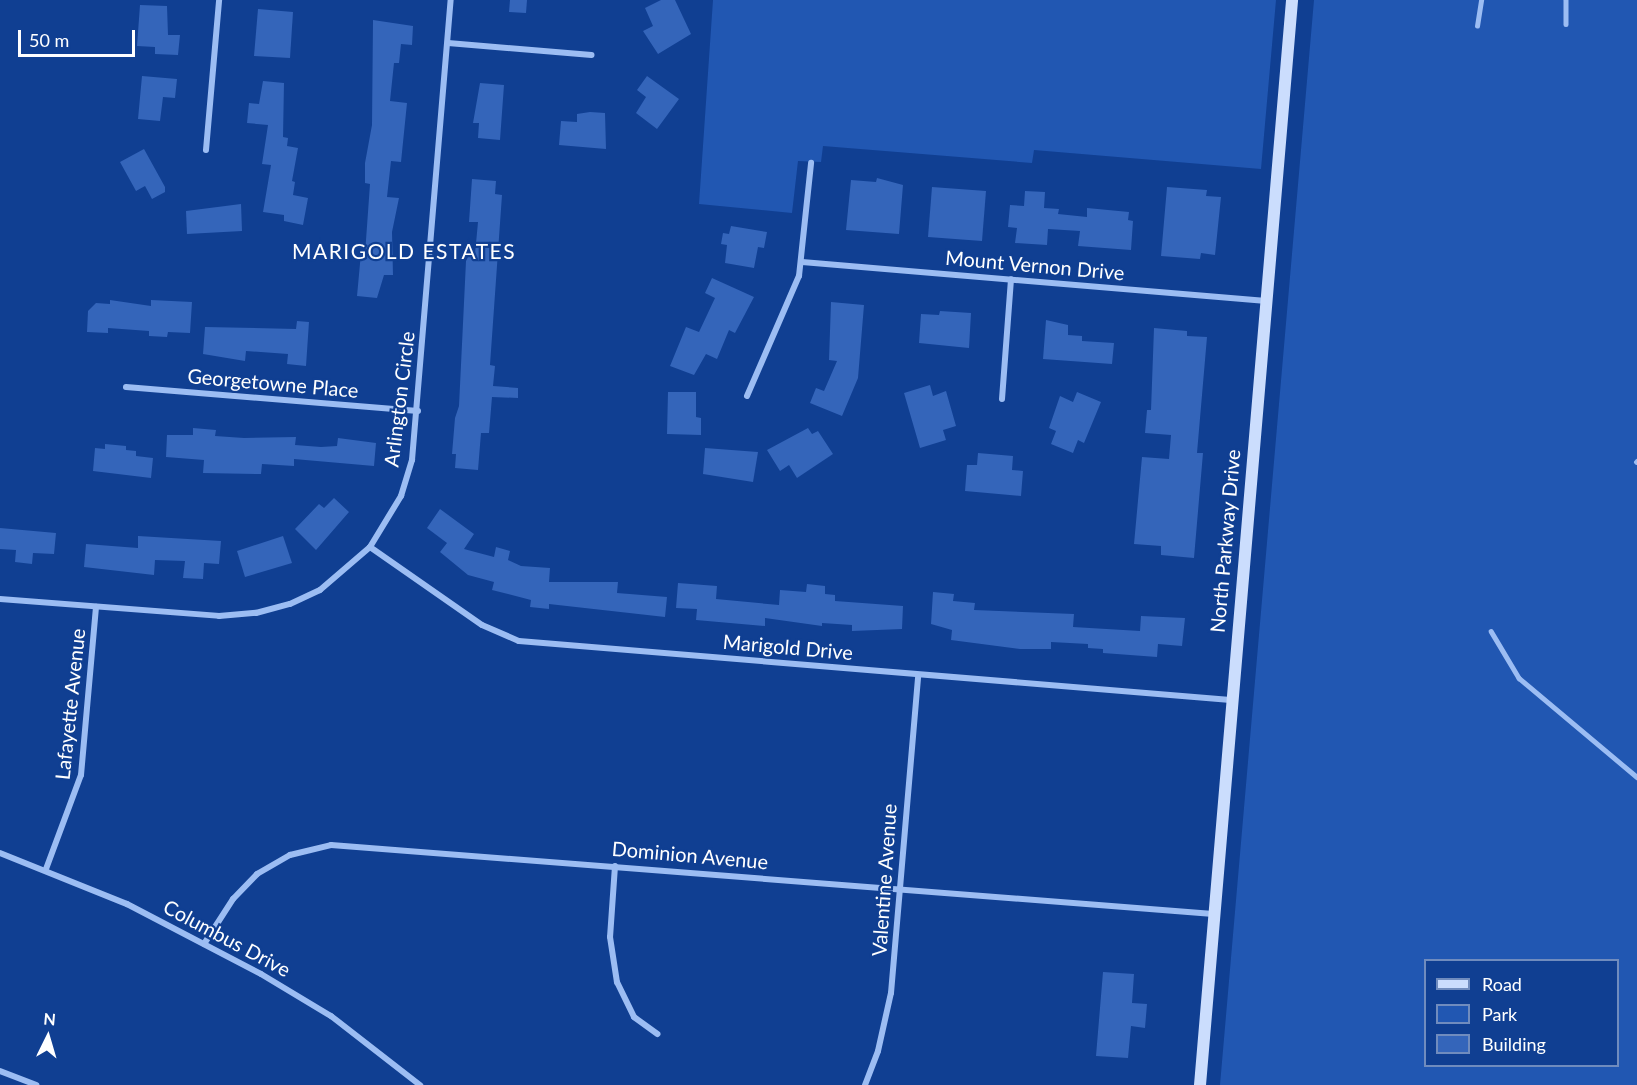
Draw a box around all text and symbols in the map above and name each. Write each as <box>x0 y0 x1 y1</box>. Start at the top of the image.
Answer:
scale bar <box>21 18 138 56</box>
text: 50 m <box>29 29 69 51</box>
district label: MARIGOLD ESTATES <box>292 238 516 264</box>
street label: Mount Vernon Drive <box>944 245 1126 285</box>
street label: Arlington Circle <box>379 330 419 468</box>
street label: Georgetowne Place <box>186 364 360 402</box>
street label: North Parkway Drive <box>1205 448 1245 634</box>
street label: Lafayette Avenue <box>50 627 90 781</box>
street label: Marigold Drive <box>722 629 854 665</box>
street label: Valentine Avenue <box>867 803 901 957</box>
street label: Dominion Avenue <box>611 836 769 874</box>
street label: Columbus Drive <box>159 894 295 982</box>
legend <box>1424 959 1619 1067</box>
text: Road <box>1482 973 1522 995</box>
text: Park <box>1482 1003 1517 1025</box>
north arrow <box>18 1007 78 1067</box>
text: N <box>43 1009 57 1029</box>
text: Building <box>1482 1033 1546 1055</box>

